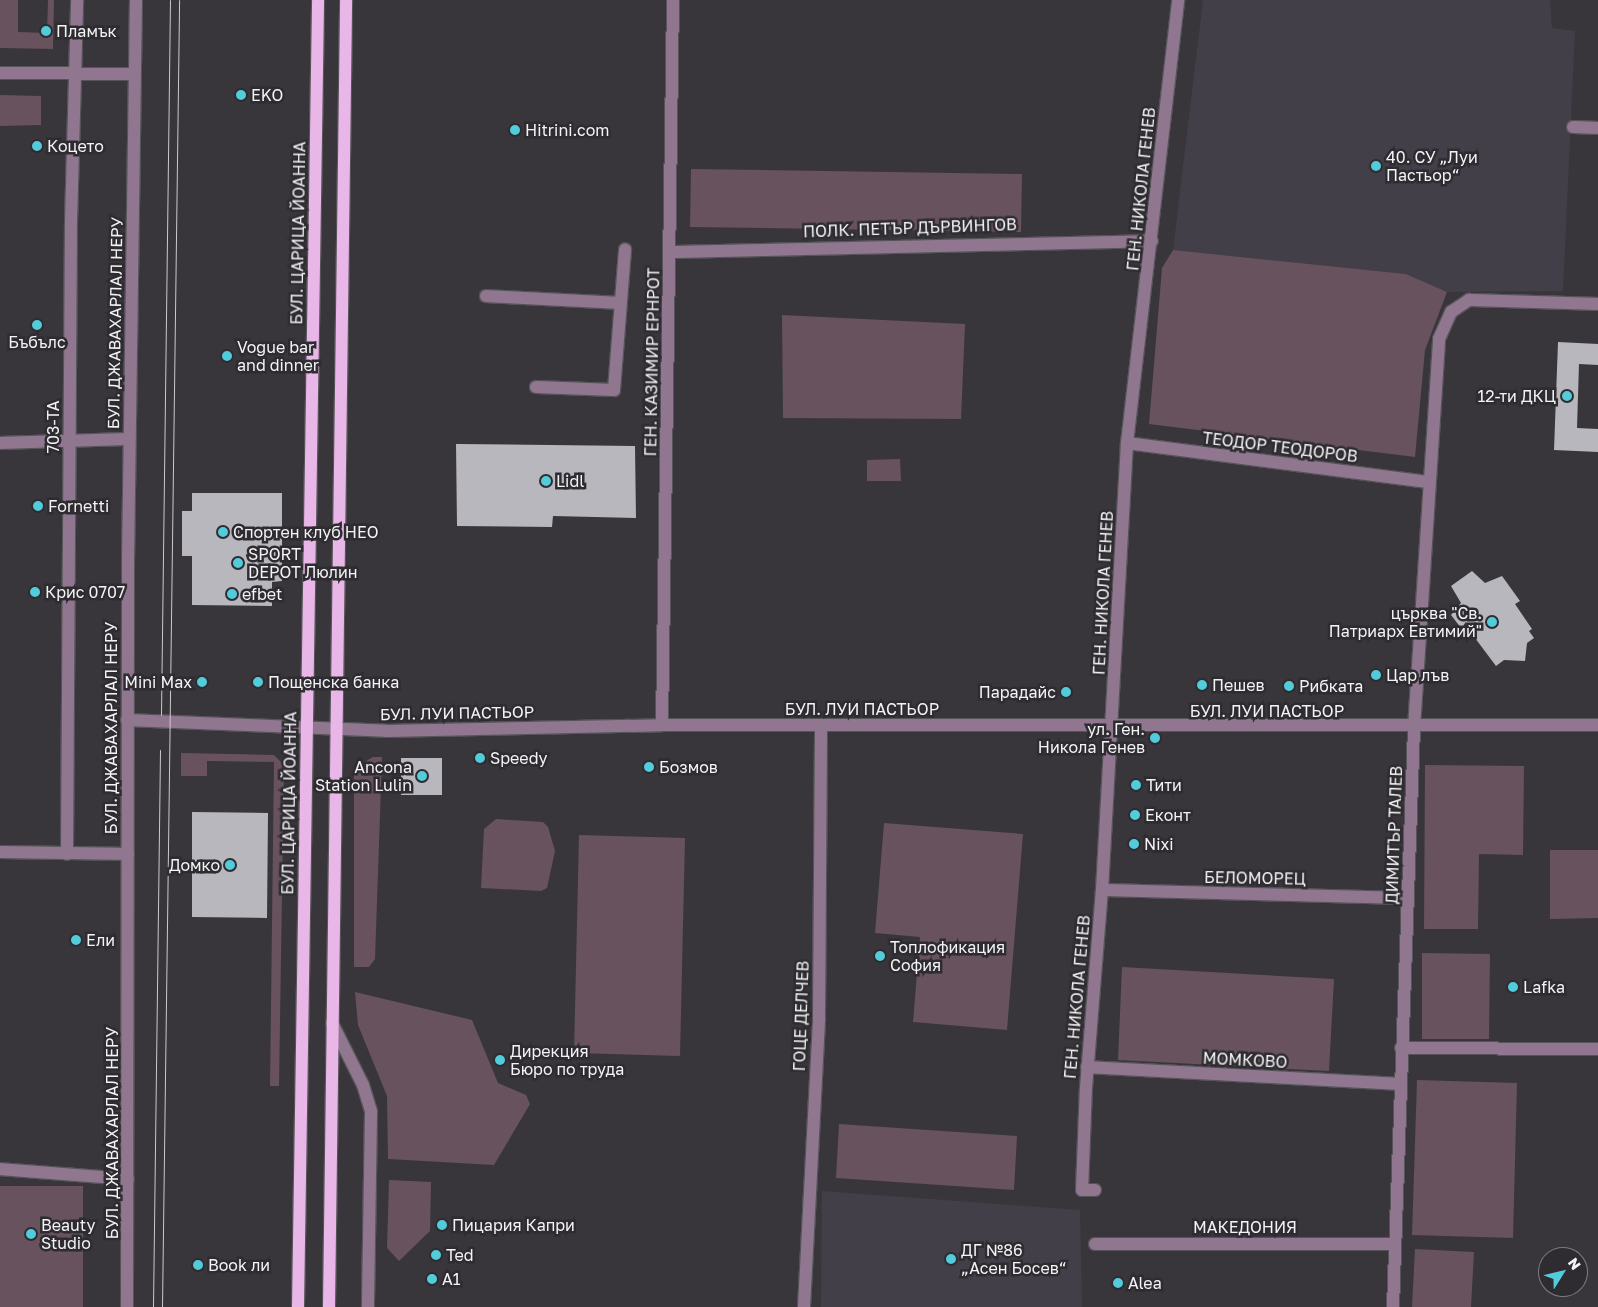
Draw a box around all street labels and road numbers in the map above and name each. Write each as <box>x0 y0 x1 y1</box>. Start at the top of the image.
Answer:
street label: ГЕН. НИКОЛА ГЕНЕВ <box>1123 106 1159 272</box>
street label: БУЛ. ЦАРИЦА ЙОАННА <box>287 141 309 325</box>
street label: ПОЛК. ПЕТЪР ДЪРВИНГОВ <box>803 215 1017 241</box>
street label: БУЛ. ДЖАВАХАРЛАЛ НЕРУ <box>104 217 126 429</box>
street label: ГЕН. КАЗИМИР ЕРНРОТ <box>641 267 663 457</box>
street label: 703-ТА <box>43 401 63 453</box>
street label: ТЕОДОР ТЕОДОРОВ <box>1201 428 1359 466</box>
street label: ГЕН. НИКОЛА ГЕНЕВ <box>1089 510 1117 676</box>
street label: БУЛ. ДЖАВАХАРЛАЛ НЕРУ <box>101 622 121 834</box>
street label: БУЛ. ЛУИ ПАСТЬОР <box>785 699 939 719</box>
street label: БУЛ. ЛУИ ПАСТЬОР <box>1190 701 1344 721</box>
street label: БУЛ. ЛУИ ПАСТЬОР <box>380 702 534 724</box>
street label: БУЛ. ЦАРИЦА ЙОАННА <box>278 711 300 895</box>
street label: ДИМИТЪР ТАЛЕВ <box>1382 766 1406 904</box>
street label: БЕЛОМОРЕЦ <box>1204 868 1306 888</box>
street label: ГЕН. НИКОЛА ГЕНЕВ <box>1060 914 1094 1080</box>
street label: ГОЦЕ ДЕЛЧЕВ <box>789 960 813 1072</box>
street label: БУЛ. ДЖАВАХАРЛАЛ НЕРУ <box>102 1027 122 1239</box>
street label: МОМКОВО <box>1202 1048 1288 1072</box>
street label: МАКЕДОНИЯ <box>1193 1217 1297 1237</box>

